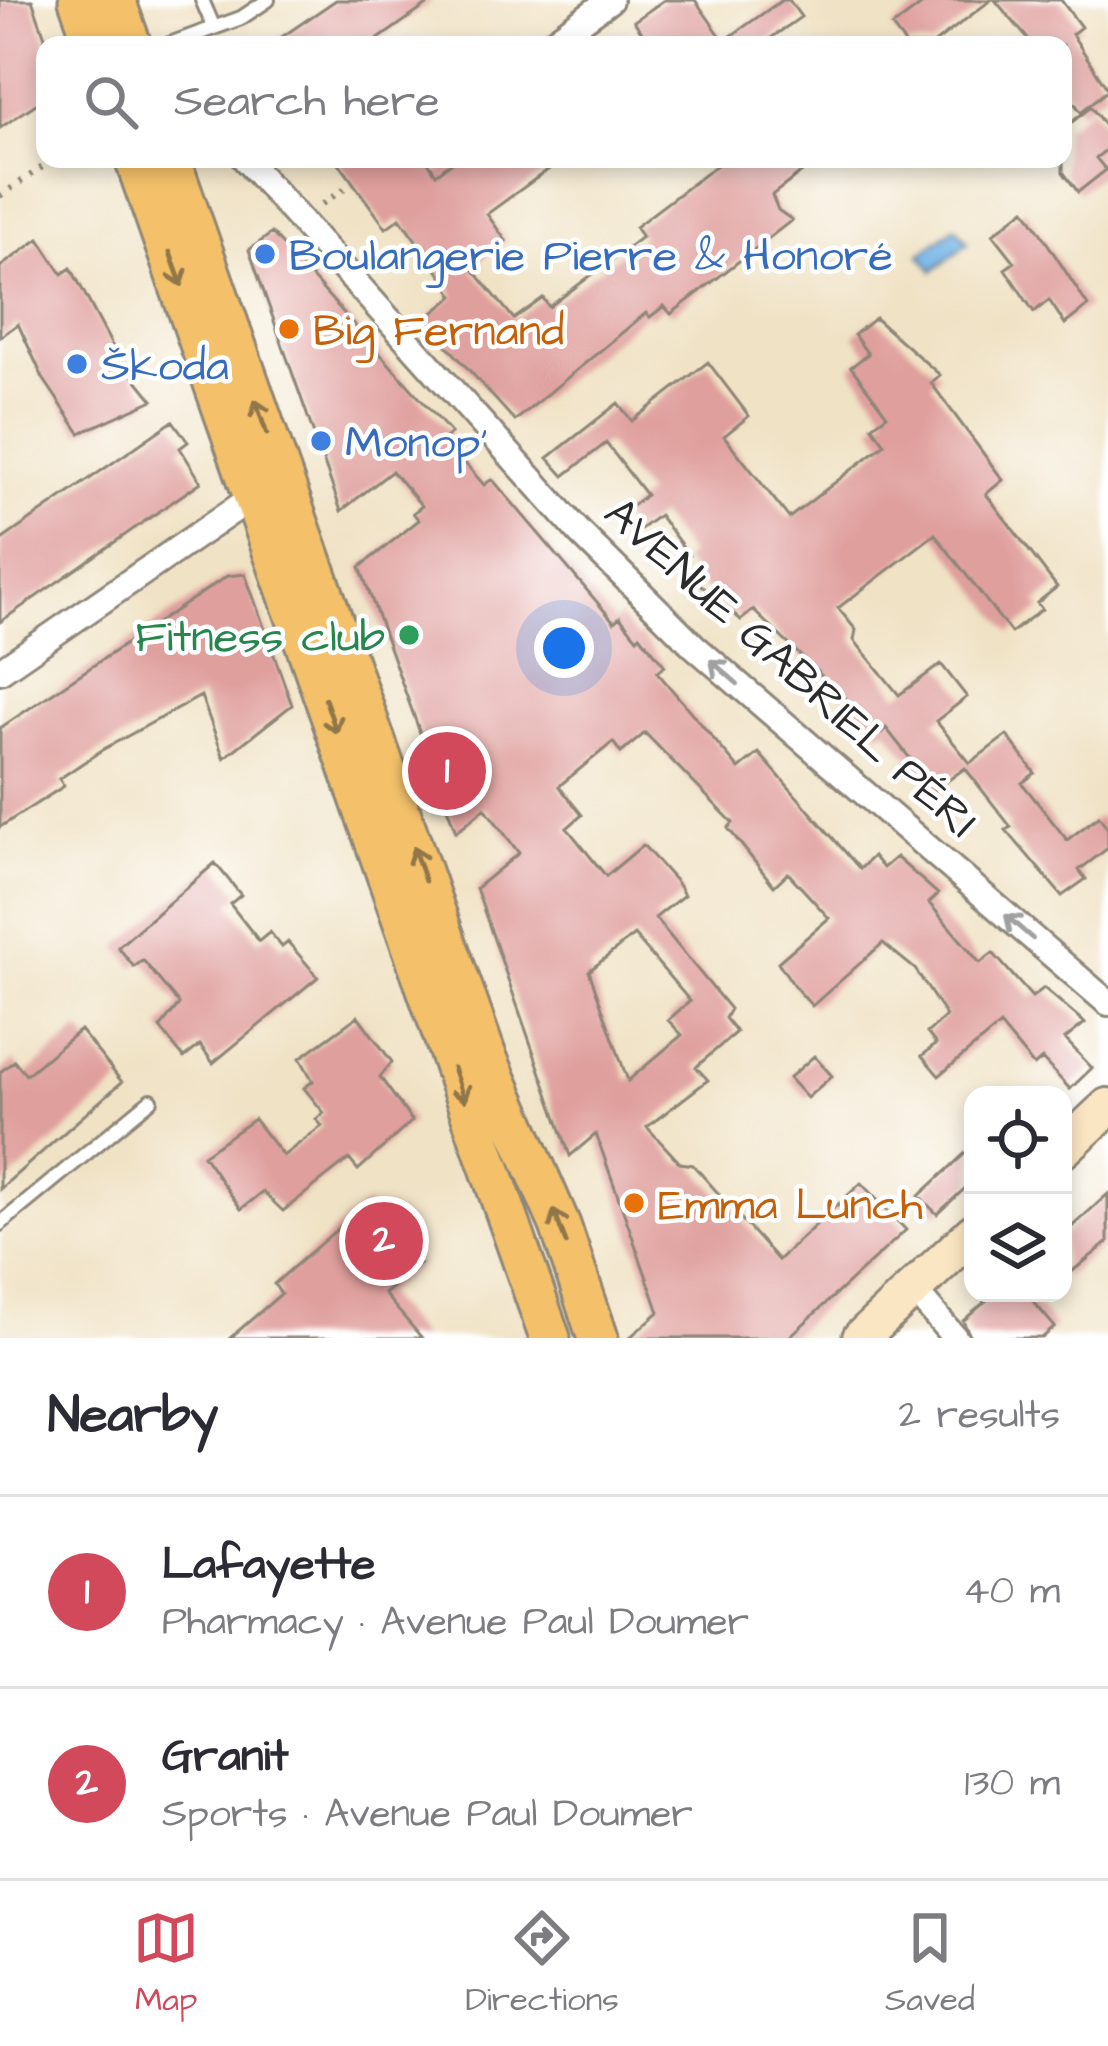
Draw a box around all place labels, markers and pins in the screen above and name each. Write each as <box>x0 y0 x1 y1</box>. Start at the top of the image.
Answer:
place label: Boulangerie Pierre & Honoré <box>289 226 893 288</box>
marker: Boulangerie Pierre & Honoré <box>252 241 278 267</box>
place label: Big Fernand <box>313 301 564 363</box>
marker: Big Fernand <box>276 316 302 342</box>
place label: Škoda <box>101 336 229 398</box>
marker: Škoda <box>64 351 90 377</box>
place label: Monop' <box>345 413 488 475</box>
marker: Monop' <box>308 428 334 454</box>
place label: Fitness club <box>135 607 385 669</box>
marker: Fitness club <box>396 622 422 648</box>
pin: 1 <box>408 726 486 816</box>
place label: Emma Lunch <box>658 1175 923 1237</box>
marker: Emma Lunch <box>621 1190 647 1216</box>
pin: 2 <box>345 1196 423 1286</box>

